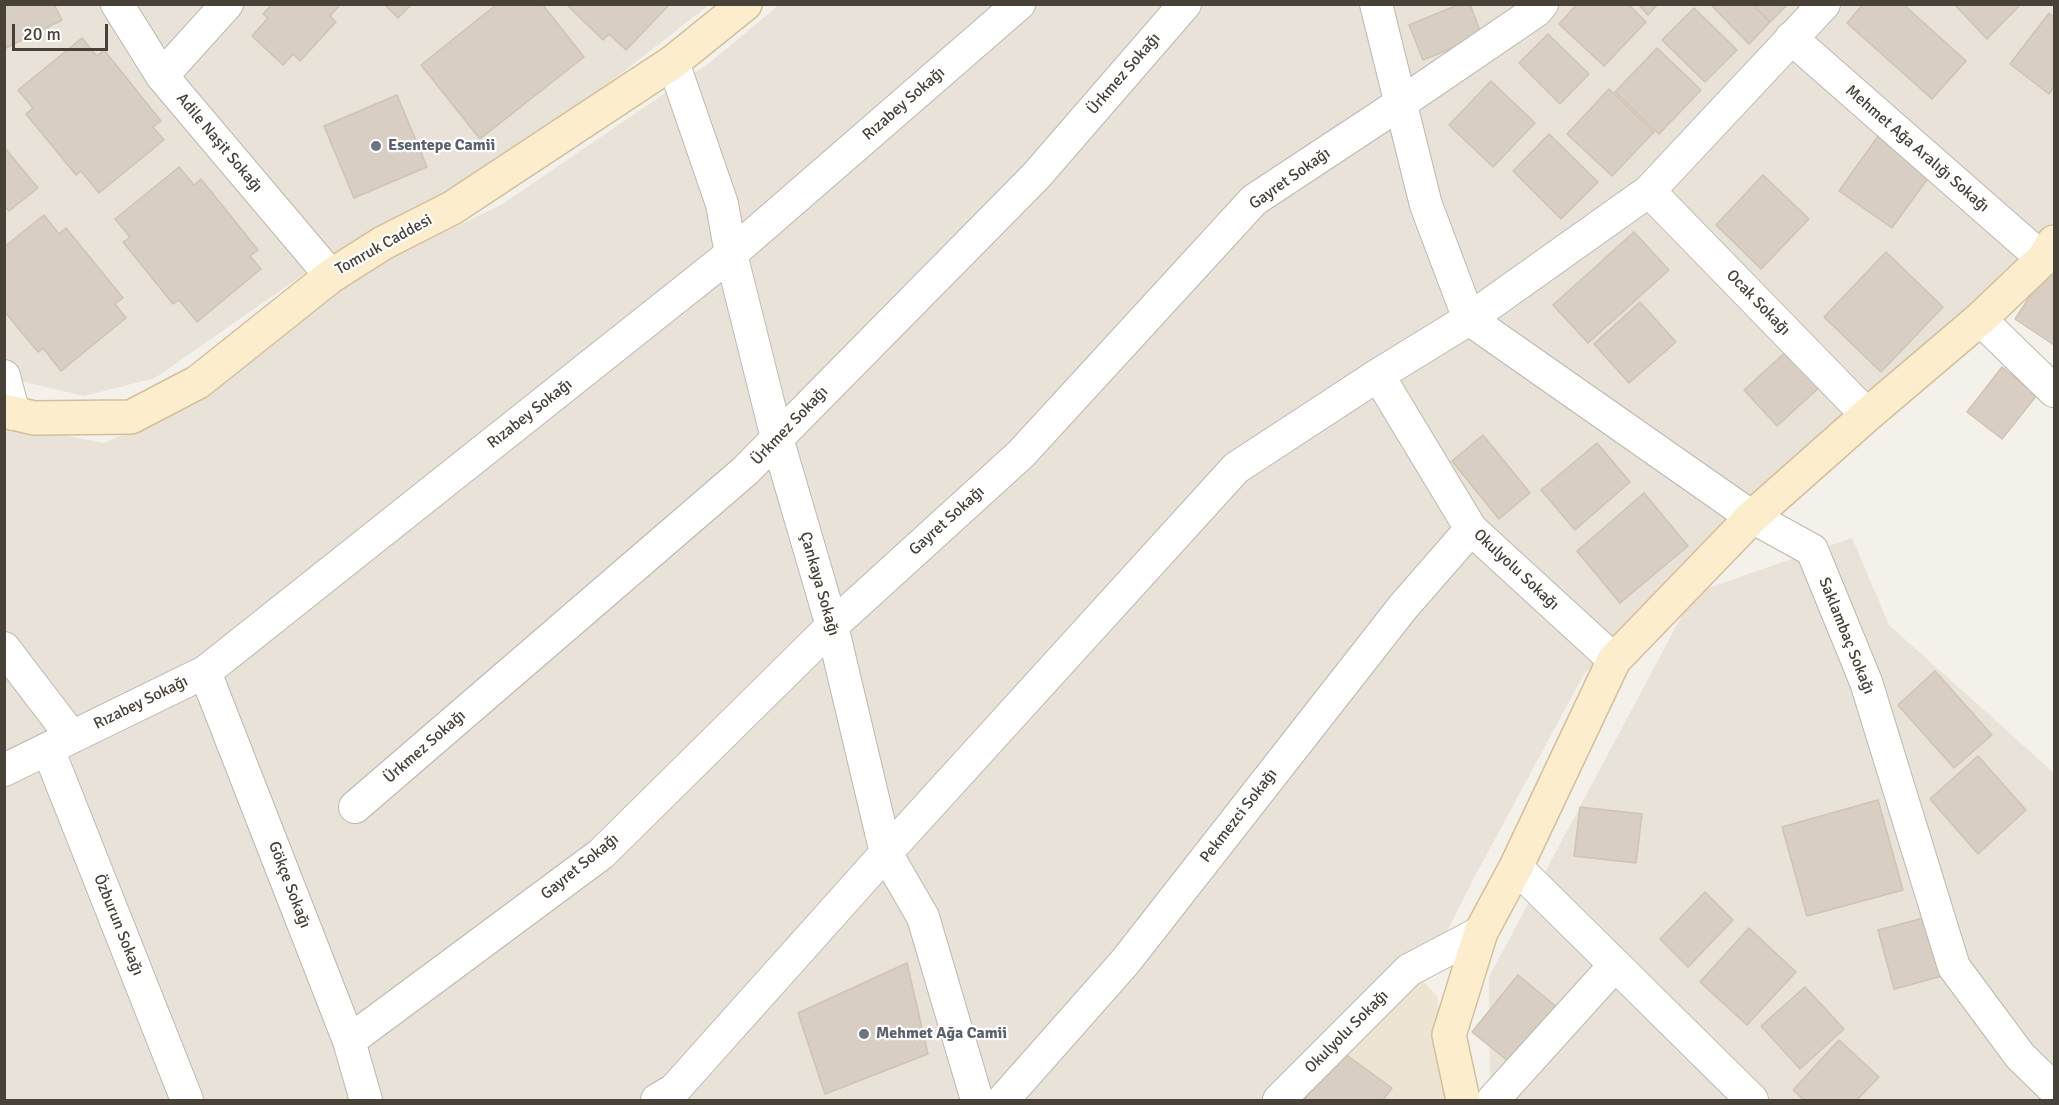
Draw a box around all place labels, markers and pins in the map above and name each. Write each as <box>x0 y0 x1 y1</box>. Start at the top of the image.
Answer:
place label: Esentepe Camii <box>388 136 495 156</box>
marker: Esentepe Camii <box>369 139 383 153</box>
place label: Mehmet Ağa Camii <box>876 1024 1007 1044</box>
marker: Mehmet Ağa Camii <box>857 1027 871 1041</box>

